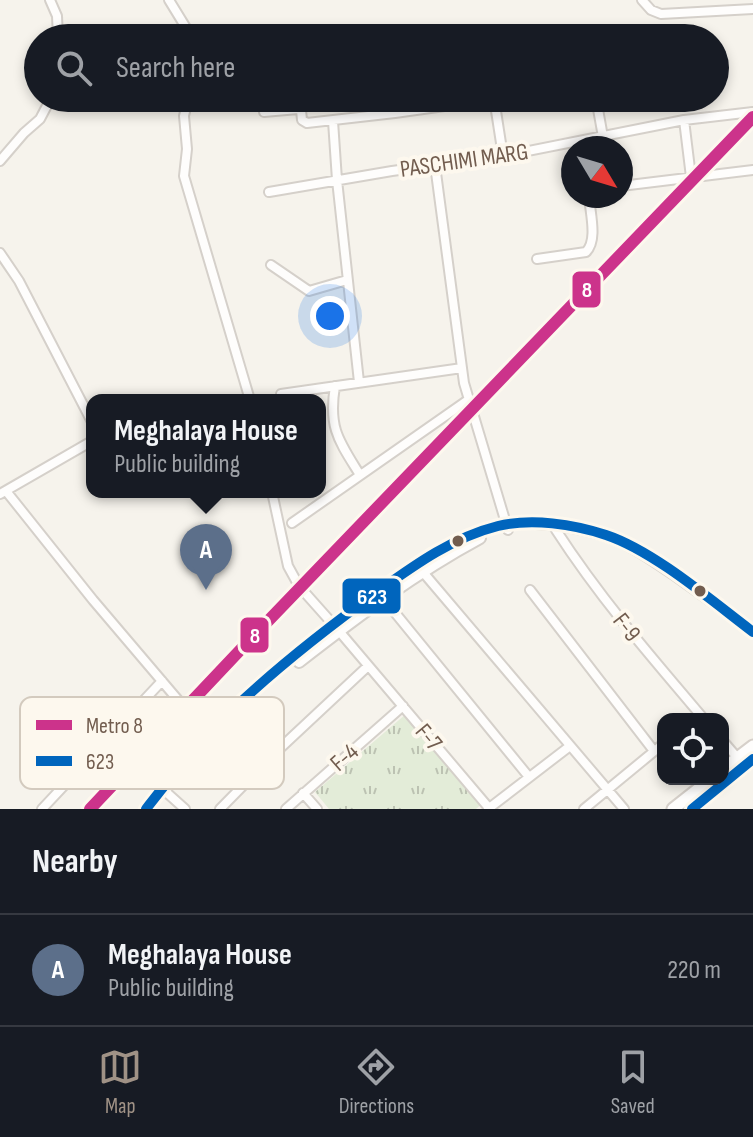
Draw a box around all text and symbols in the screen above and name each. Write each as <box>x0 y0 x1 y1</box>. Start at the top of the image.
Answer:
search box <box>24 24 729 112</box>
icon: search <box>52 46 96 90</box>
text: Search here <box>116 50 235 86</box>
north arrow <box>561 136 633 208</box>
street label: PASCHIMI MARG <box>398 137 530 184</box>
line badge: 8 <box>571 270 602 309</box>
text: 8 <box>582 277 592 304</box>
your location <box>310 296 350 336</box>
popup <box>86 394 326 498</box>
text: Meghalaya House <box>114 413 298 449</box>
text: Public building <box>114 449 240 480</box>
pin: A <box>180 524 232 590</box>
unlabelled marker <box>450 533 466 549</box>
line badge: 623 <box>341 577 402 615</box>
unlabelled marker <box>692 583 708 599</box>
text: 623 <box>357 584 387 611</box>
street label: F-9 <box>606 607 647 647</box>
line badge: 8 <box>239 616 270 654</box>
text: 8 <box>250 623 260 650</box>
legend <box>20 697 284 789</box>
text: Metro 8 <box>86 713 143 740</box>
map controls <box>657 713 729 785</box>
button: locate <box>657 713 729 785</box>
street label: F-7 <box>409 718 448 757</box>
street label: F-4 <box>324 737 364 777</box>
text: 623 <box>86 749 114 776</box>
text: Nearby <box>32 841 118 882</box>
text: Meghalaya House <box>108 937 292 973</box>
text: A <box>52 955 64 986</box>
text: 220 m <box>667 955 721 986</box>
text: Public building <box>108 973 234 1004</box>
tab: Map <box>98 1045 142 1120</box>
tab: Directions <box>339 1045 414 1120</box>
tab: Saved <box>611 1045 655 1120</box>

